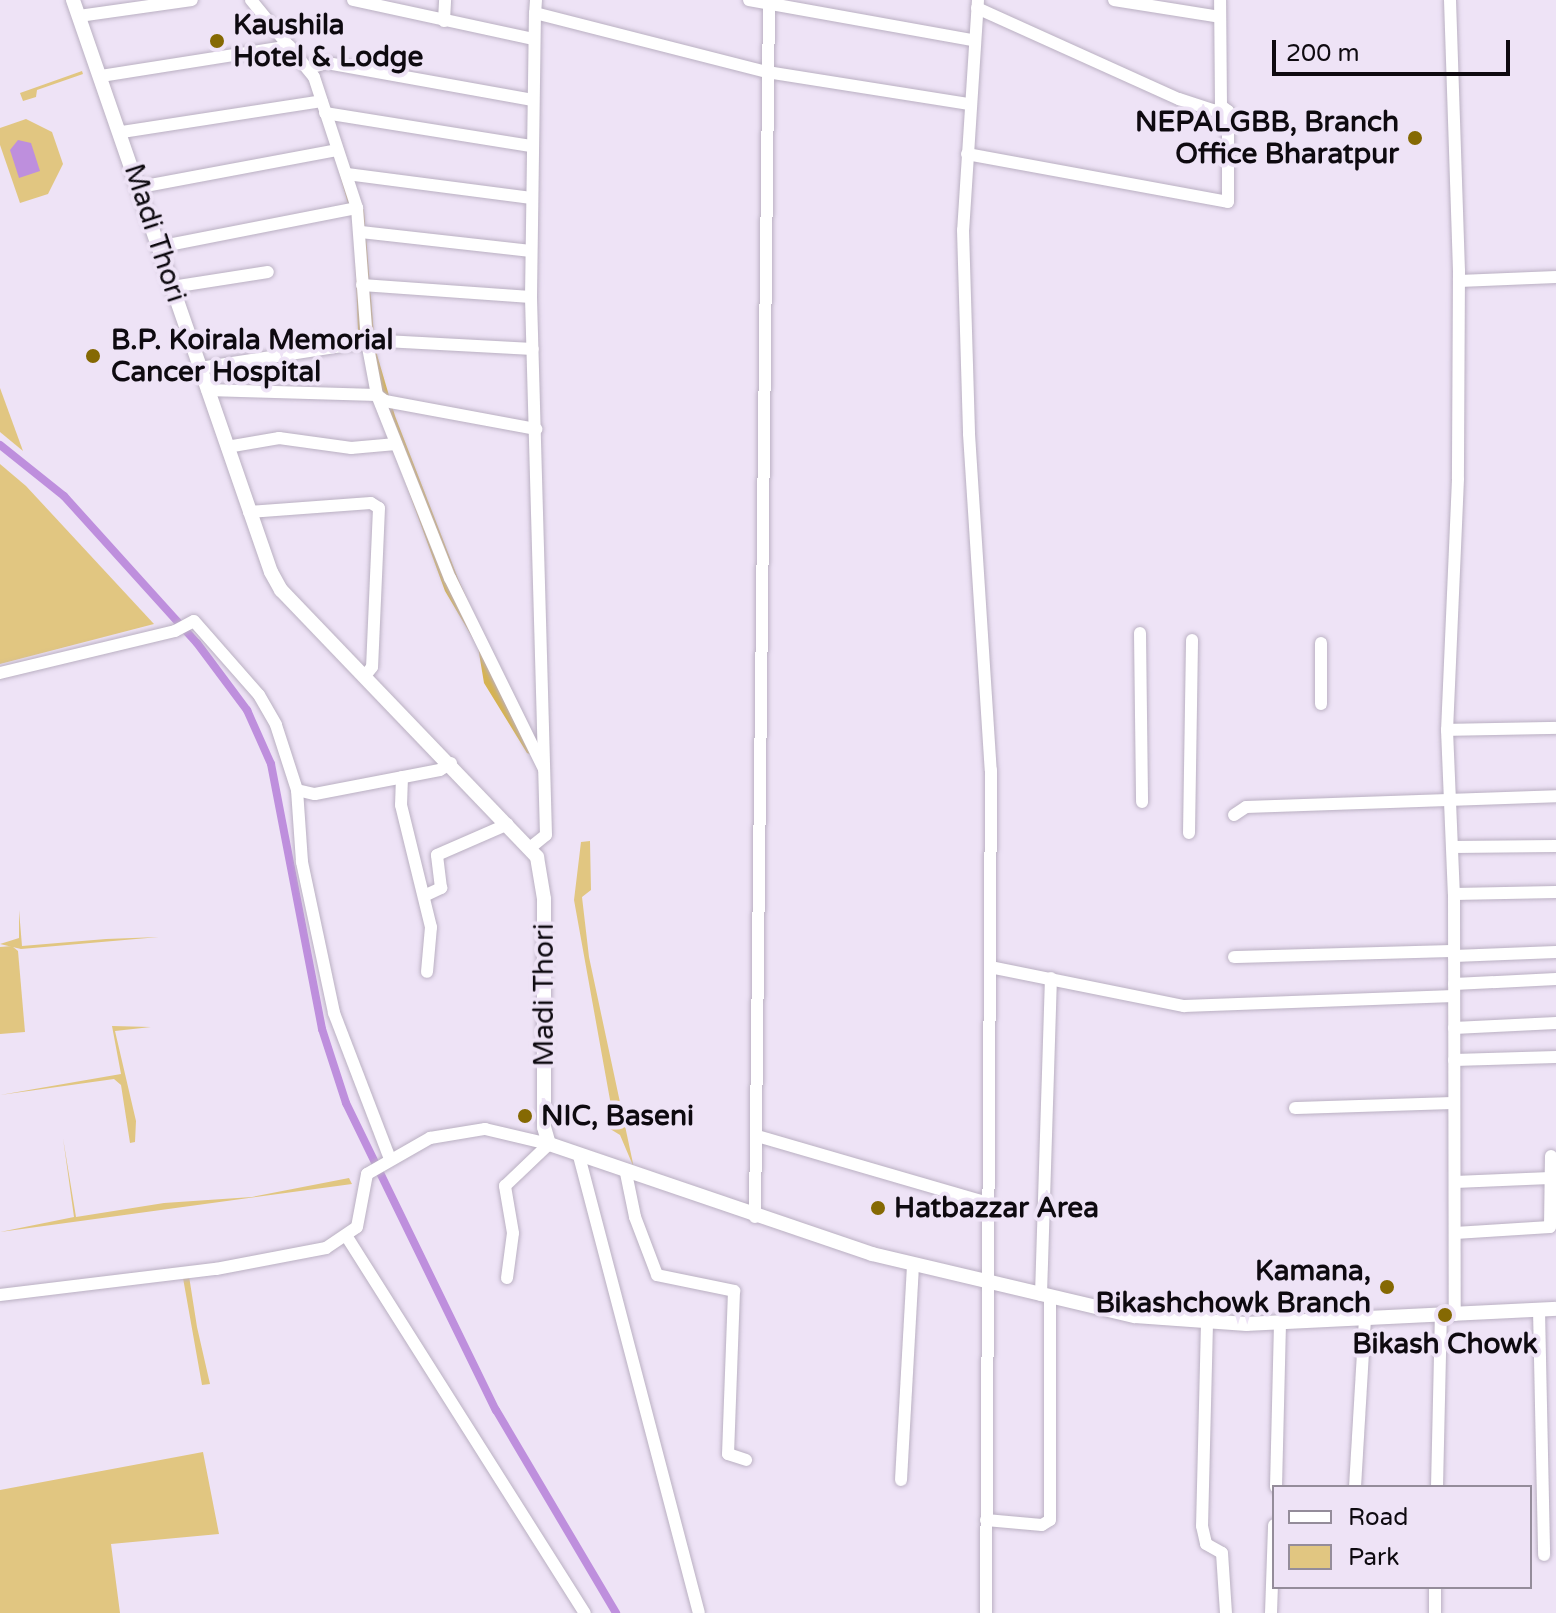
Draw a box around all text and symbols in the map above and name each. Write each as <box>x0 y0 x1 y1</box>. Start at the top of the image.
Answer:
place label: Kaushila Hotel & Lodge <box>233 8 423 74</box>
scale bar <box>1276 24 1514 74</box>
marker: Kaushila Hotel & Lodge <box>208 32 226 50</box>
text: 200 m <box>1286 39 1360 68</box>
place label: NEPALGBB, Branch Office Bharatpur <box>1135 105 1399 171</box>
marker: NEPALGBB, Branch Office Bharatpur <box>1406 129 1424 147</box>
street label: Madi Thori <box>117 160 193 306</box>
place label: B.P. Koirala Memorial Cancer Hospital <box>111 323 394 389</box>
marker: B.P. Koirala Memorial Cancer Hospital <box>82 345 104 367</box>
street label: Madi Thori <box>527 923 561 1067</box>
place label: NIC, Baseni <box>541 1099 694 1133</box>
marker: NIC, Baseni <box>516 1107 534 1125</box>
place label: Hatbazzar Area <box>894 1191 1099 1225</box>
marker: Hatbazzar Area <box>869 1199 887 1217</box>
place label: Kamana, Bikashchowk Branch <box>1095 1254 1371 1320</box>
marker: Kamana, Bikashchowk Branch <box>1378 1278 1396 1296</box>
marker: Bikash Chowk <box>1436 1306 1454 1324</box>
place label: Bikash Chowk <box>1352 1327 1538 1361</box>
legend <box>1272 1485 1532 1589</box>
text: Road <box>1348 1503 1408 1532</box>
text: Park <box>1348 1543 1399 1572</box>

